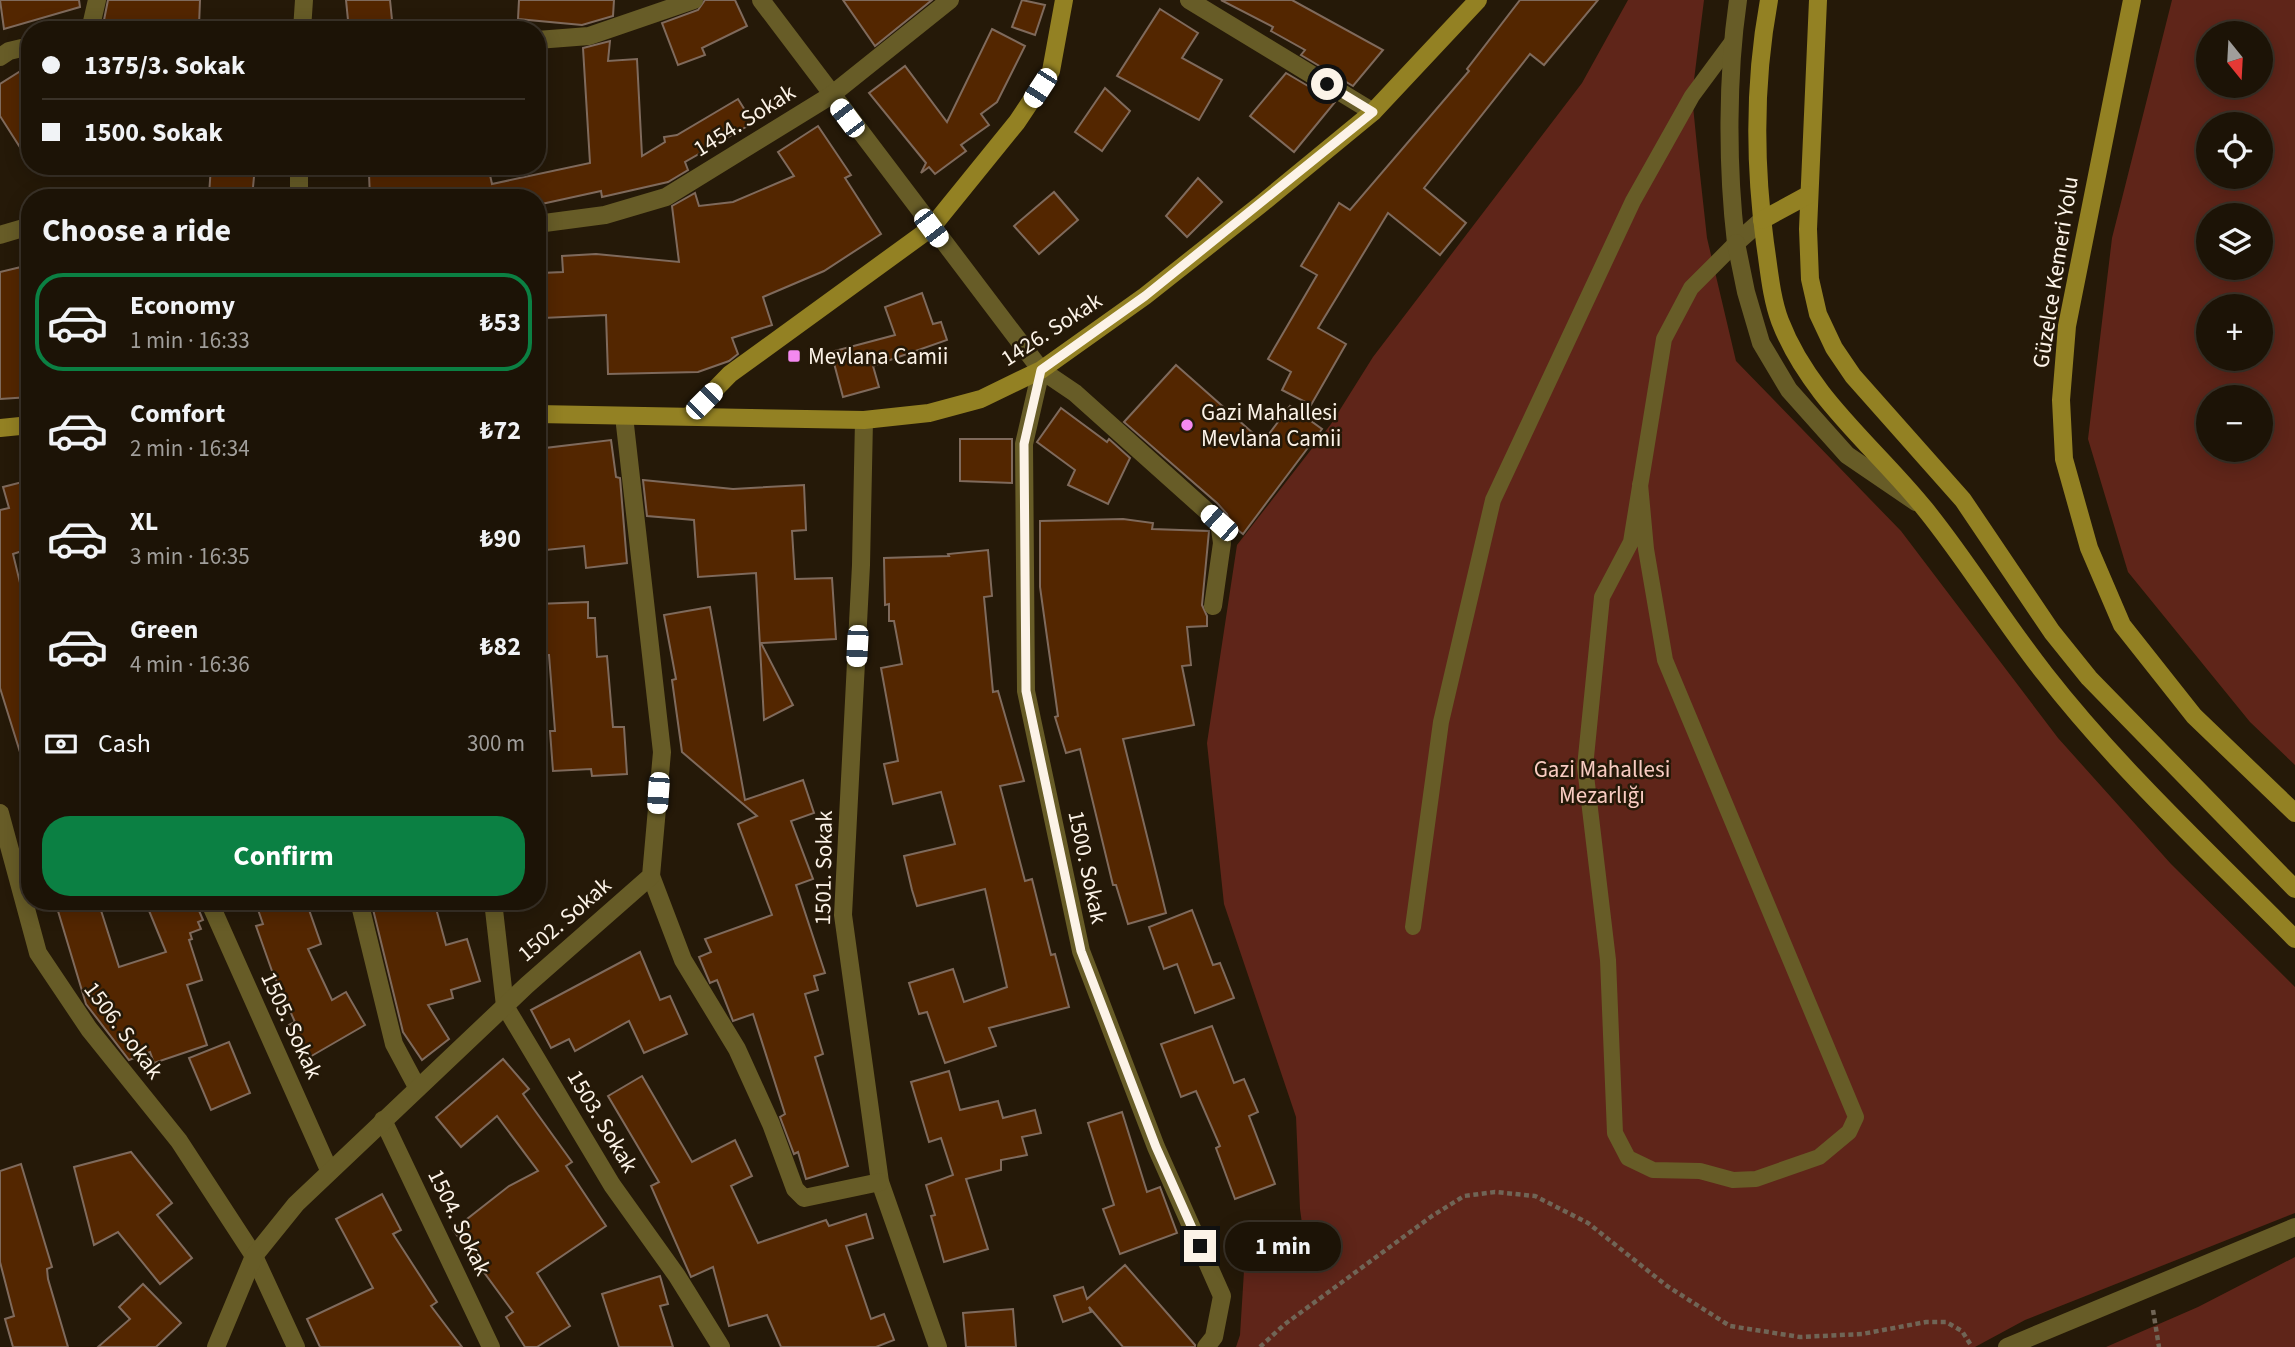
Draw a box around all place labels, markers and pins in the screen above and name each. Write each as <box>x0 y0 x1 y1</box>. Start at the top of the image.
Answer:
place label: Mevlana Camii <box>808 340 948 373</box>
marker: Mevlana Camii <box>786 348 802 364</box>
place label: Gazi Mahallesi Mevlana Camii <box>1201 396 1341 455</box>
marker: Gazi Mahallesi Mevlana Camii <box>1179 417 1195 433</box>

